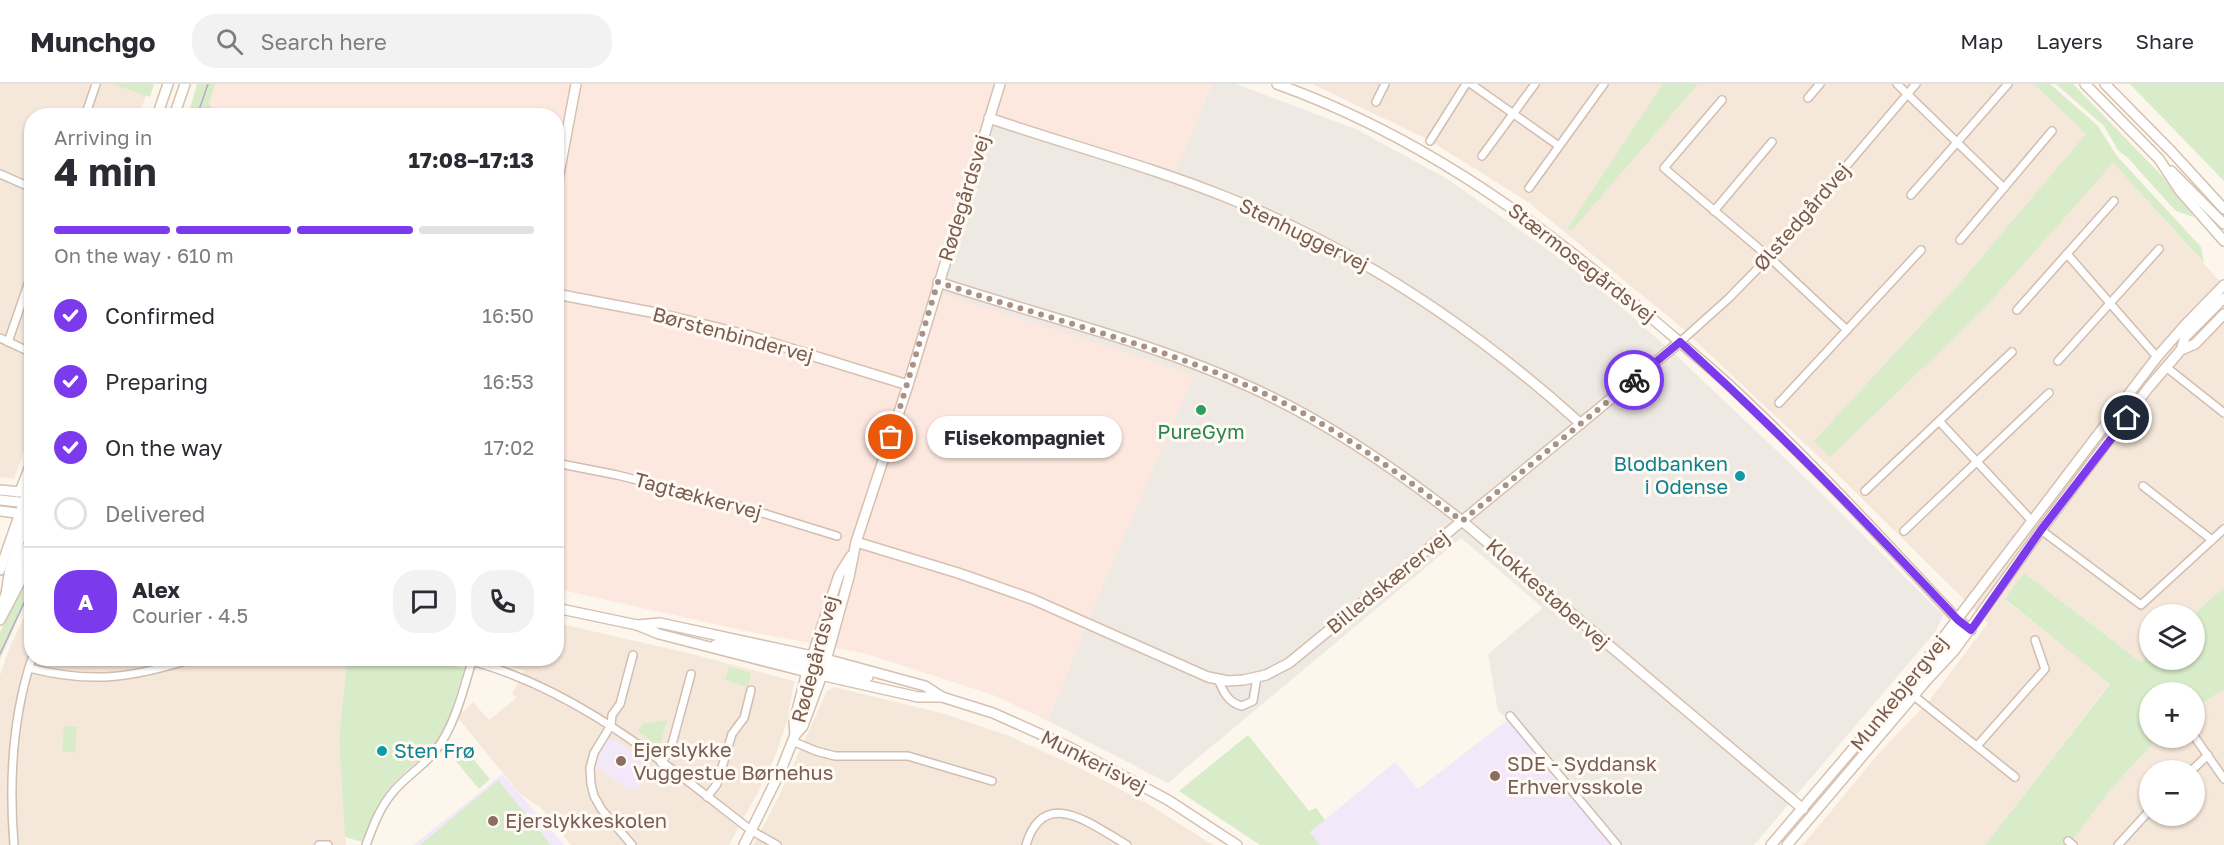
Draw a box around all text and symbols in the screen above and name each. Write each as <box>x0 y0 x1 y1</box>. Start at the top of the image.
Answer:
search box <box>192 14 612 68</box>
text: Munchgo <box>30 25 156 58</box>
icon: search <box>213 25 246 58</box>
text: Search here <box>261 28 387 55</box>
text: Map <box>1960 28 2003 54</box>
text: Layers <box>2036 28 2103 54</box>
text: Share <box>2136 28 2194 54</box>
text: Arriving in <box>54 125 152 149</box>
street label: Rødegårdsvej <box>932 131 994 264</box>
text: 17:08–17:13 <box>408 146 534 173</box>
text: 4 min <box>54 148 157 195</box>
street label: Ølstedgårdvej <box>1748 158 1855 275</box>
street label: Stenhuggervej <box>1236 192 1373 276</box>
street label: Stærmosegårdsvej <box>1504 197 1661 327</box>
text: On the way · 610 m <box>54 243 234 267</box>
icon: check <box>54 299 87 332</box>
street label: Børstenbindervej <box>650 301 816 367</box>
text: Confirmed <box>105 302 215 329</box>
text: 16:50 <box>482 303 534 327</box>
courier <box>1604 350 1664 410</box>
icon: bike <box>1618 364 1651 397</box>
icon: check <box>54 365 87 398</box>
text: Preparing <box>105 368 208 395</box>
text: 16:53 <box>483 369 534 393</box>
pin <box>2101 392 2152 443</box>
icon: home <box>2110 401 2143 434</box>
marker: PureGym <box>1194 403 1208 417</box>
pin <box>865 411 916 462</box>
callout: Flisekompagniet <box>927 416 1122 458</box>
place label: PureGym <box>1157 419 1245 443</box>
icon: bag <box>874 420 907 453</box>
text: Flisekompagniet <box>944 425 1105 449</box>
icon: check <box>54 431 87 464</box>
text: On the way <box>105 434 223 461</box>
text: 17:02 <box>484 435 534 459</box>
place label: Blodbanken i Odense <box>1613 451 1728 498</box>
street label: Tagtækkervej <box>632 467 765 524</box>
marker: Blodbanken i Odense <box>1733 469 1747 483</box>
text: Delivered <box>105 500 205 527</box>
street label: Billedskærervej <box>1321 524 1454 638</box>
street label: Klokkestøbervej <box>1482 533 1615 654</box>
button: chat <box>393 570 456 633</box>
button: phone <box>471 570 534 633</box>
text: Alex <box>132 576 180 603</box>
text: A <box>78 588 93 615</box>
street label: Rødegårdsvej <box>785 592 843 725</box>
text: Courier · 4.5 <box>132 603 248 627</box>
map controls <box>2139 604 2205 826</box>
button: layers <box>2139 604 2205 670</box>
street label: Munkebjergvej <box>1845 630 1952 755</box>
button: + <box>2139 682 2205 748</box>
street label: Munkerisvej <box>1037 724 1151 798</box>
place label: Ejerslykke Vuggestue Børnehus <box>633 737 833 784</box>
place label: Sten Frø <box>394 738 475 762</box>
marker: Sten Frø <box>375 744 389 758</box>
place label: SDE - Syddansk Erhvervsskole <box>1507 751 1657 798</box>
marker: Ejerslykke Vuggestue Børnehus <box>614 754 628 768</box>
button: − <box>2139 760 2205 826</box>
marker: SDE - Syddansk Erhvervsskole <box>1488 769 1502 783</box>
place label: Ejerslykkeskolen <box>505 808 667 832</box>
marker: Ejerslykkeskolen <box>486 814 500 828</box>

